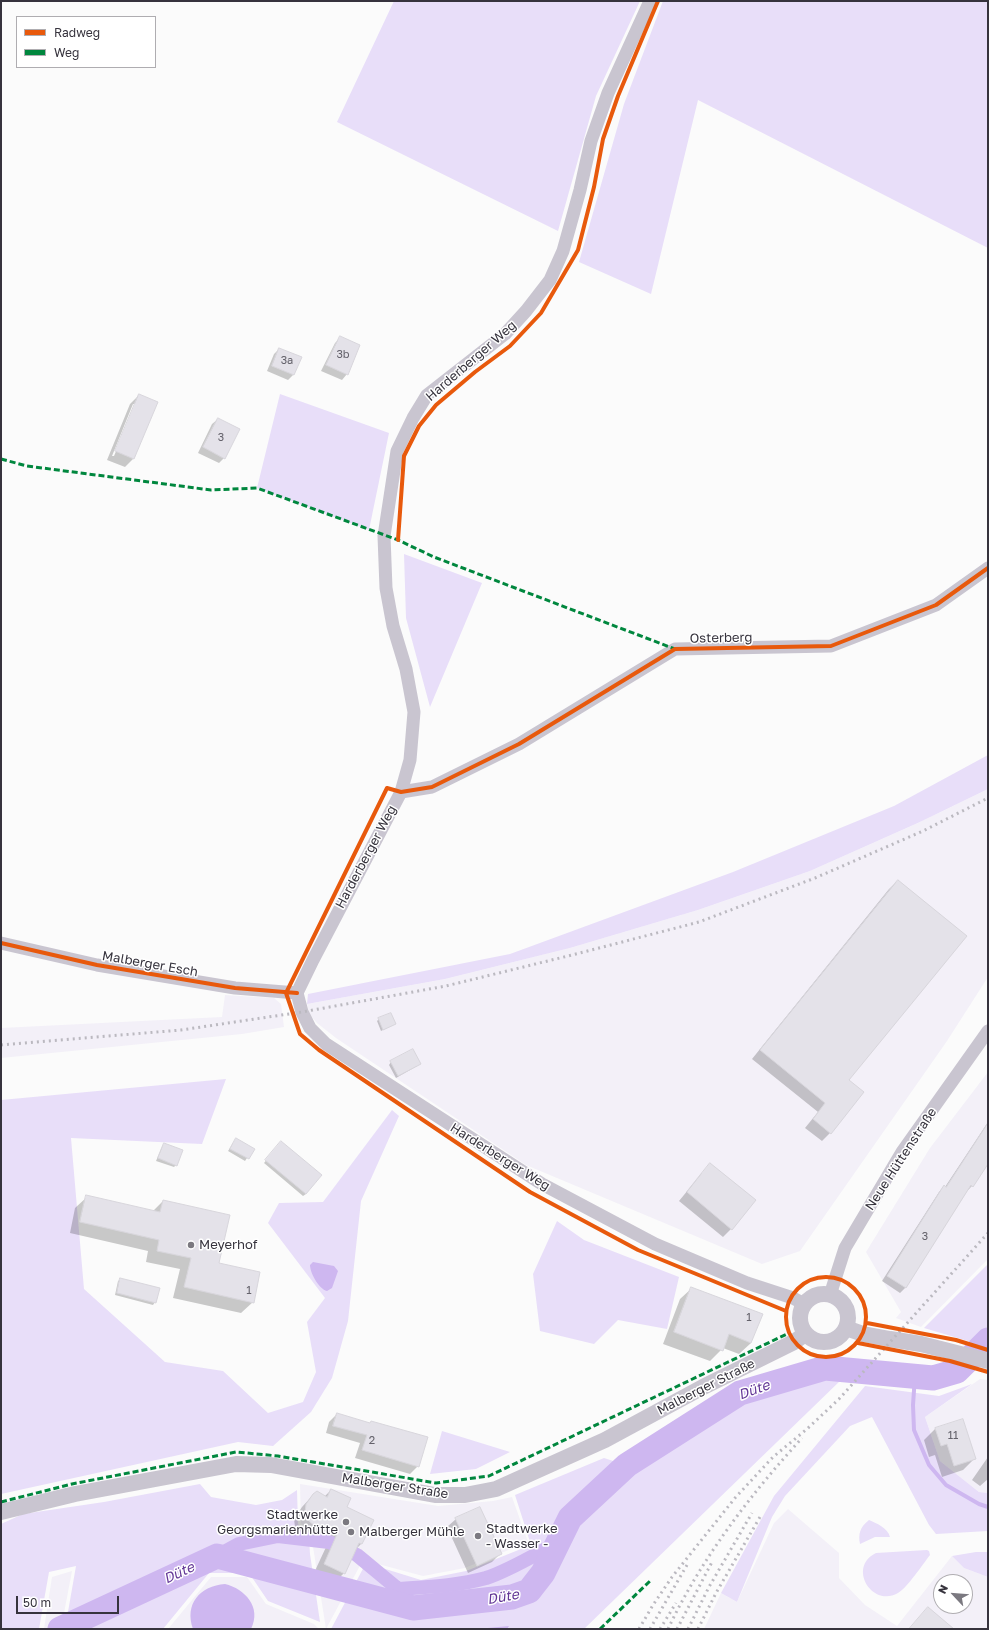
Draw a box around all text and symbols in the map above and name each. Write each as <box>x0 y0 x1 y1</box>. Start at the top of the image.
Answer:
legend <box>16 16 156 68</box>
text: Radweg <box>54 25 100 40</box>
text: Weg <box>54 45 79 60</box>
street label: Harderberger Weg <box>423 318 519 404</box>
house number: 3b <box>336 348 350 362</box>
house number: 3a <box>281 354 293 368</box>
house number: 3 <box>218 431 224 445</box>
street label: Osterberg <box>689 630 753 646</box>
street label: Harderberger Weg <box>332 803 400 911</box>
street label: Malberger Esch <box>101 948 199 980</box>
street label: Neue Hüttenstraße <box>862 1105 940 1213</box>
street label: Harderberger Weg <box>447 1120 553 1194</box>
house number: 3 <box>922 1230 928 1244</box>
place label: Meyerhof <box>199 1237 257 1253</box>
marker: Meyerhof <box>186 1240 196 1250</box>
house number: 1 <box>246 1284 252 1298</box>
house number: 1 <box>746 1311 752 1325</box>
street label: Malberger Straße <box>655 1356 757 1418</box>
water label: Düte <box>736 1377 772 1403</box>
house number: 11 <box>948 1429 958 1443</box>
house number: 2 <box>369 1434 375 1448</box>
street label: Malberger Straße <box>341 1470 449 1502</box>
place label: Stadtwerke Georgsmarienhütte <box>217 1507 338 1538</box>
marker: Stadtwerke Georgsmarienhütte <box>341 1517 351 1527</box>
place label: Stadtwerke - Wasser - <box>486 1521 558 1552</box>
place label: Malberger Mühle <box>359 1524 465 1540</box>
marker: Malberger Mühle <box>346 1527 356 1537</box>
marker: Stadtwerke - Wasser - <box>473 1531 483 1541</box>
water label: Düte <box>161 1559 197 1587</box>
north arrow <box>933 1574 973 1614</box>
text: N <box>935 1582 950 1596</box>
water label: Düte <box>486 1586 520 1608</box>
scale bar <box>18 1588 121 1614</box>
text: 50 m <box>23 1595 51 1610</box>

